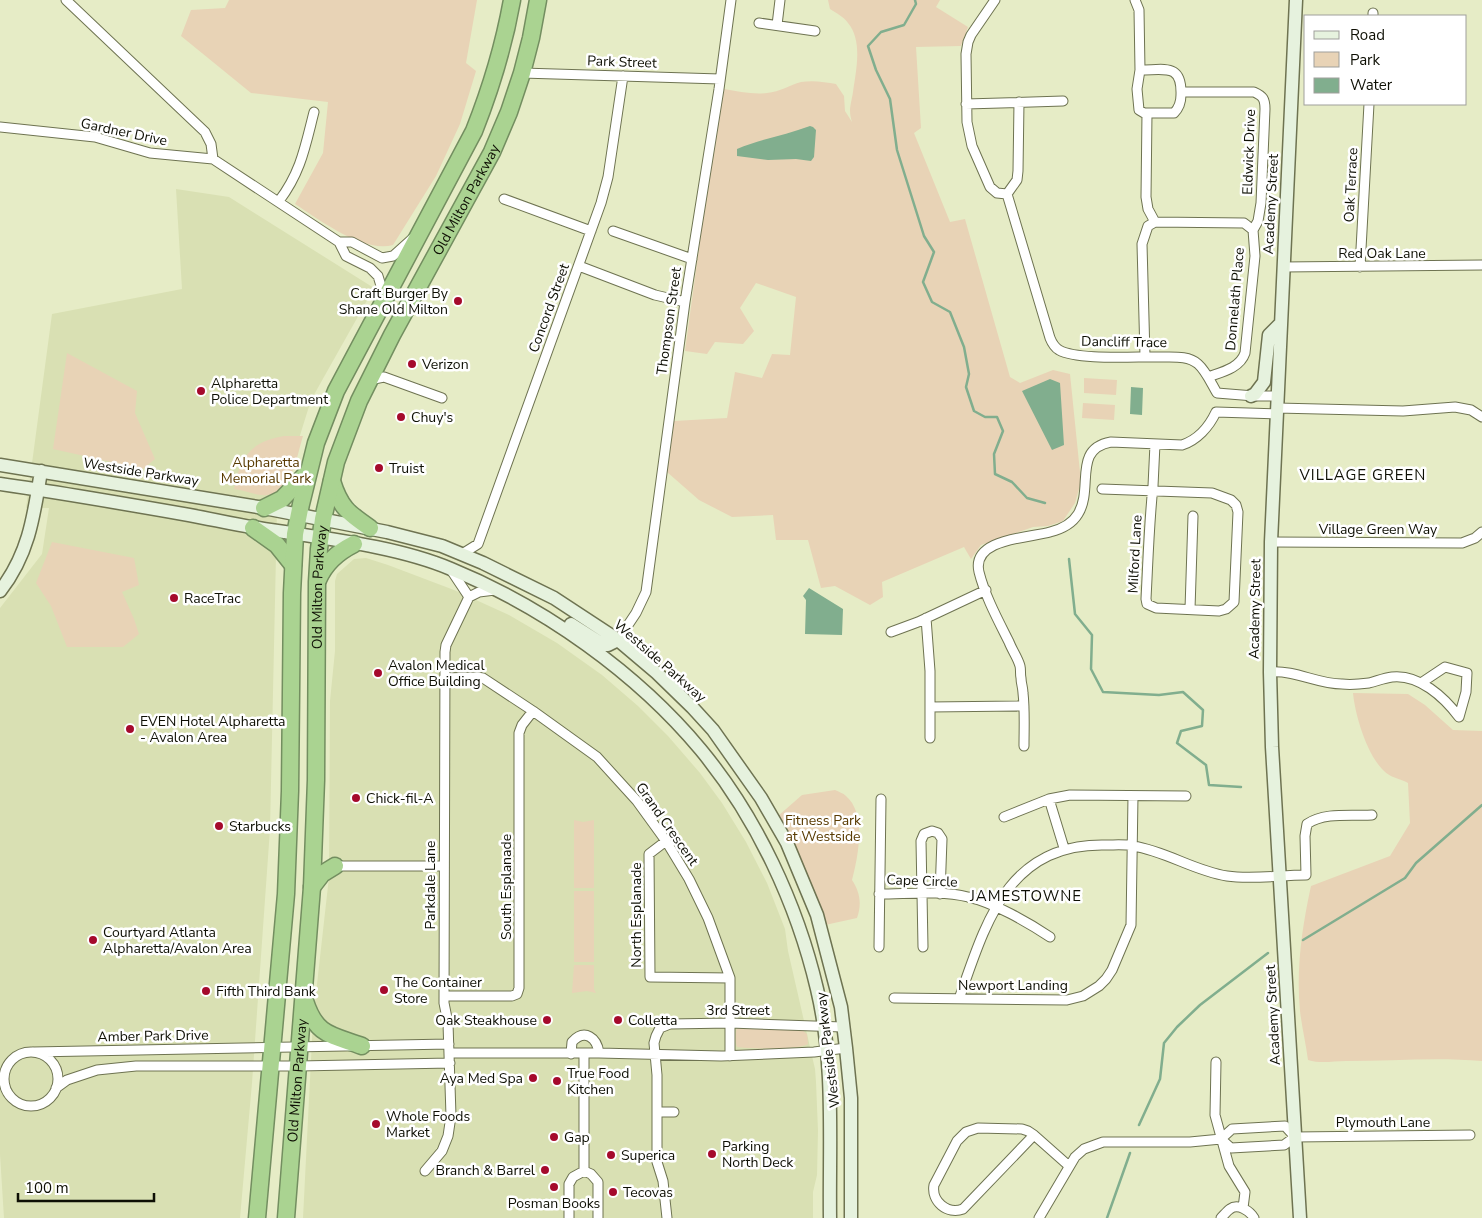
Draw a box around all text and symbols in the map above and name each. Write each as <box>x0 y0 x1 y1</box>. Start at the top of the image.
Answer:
legend <box>1304 15 1467 105</box>
text: Road <box>1350 25 1385 45</box>
text: Park <box>1350 50 1380 70</box>
street label: Park Street <box>587 51 657 73</box>
text: Water <box>1350 75 1393 95</box>
street label: Eldwick Drive <box>1238 109 1260 195</box>
street label: Gardner Drive <box>79 114 169 150</box>
street label: Old Milton Parkway <box>428 141 504 259</box>
street label: Oak Terrace <box>1340 147 1362 223</box>
street label: Academy Street <box>1259 153 1283 255</box>
street label: Red Oak Lane <box>1338 244 1426 263</box>
street label: Donnelath Place <box>1221 246 1249 352</box>
street label: Concord Street <box>524 261 574 355</box>
street label: Thompson Street <box>652 266 686 376</box>
place label: Craft Burger By Shane Old Milton <box>339 284 449 319</box>
marker: Craft Burger By Shane Old Milton <box>452 295 464 307</box>
street label: Dancliff Trace <box>1081 332 1167 352</box>
place label: Verizon <box>421 355 469 374</box>
marker: Verizon <box>406 358 418 370</box>
place label: Alpharetta Police Department <box>211 374 328 409</box>
marker: Alpharetta Police Department <box>195 385 207 397</box>
place label: Chuy's <box>411 408 454 427</box>
marker: Chuy's <box>395 411 407 423</box>
street label: Westside Parkway <box>82 453 201 491</box>
park label: Alpharetta Memorial Park <box>221 453 312 488</box>
place label: Truist <box>389 459 424 478</box>
marker: Truist <box>373 462 385 474</box>
district label: VILLAGE GREEN <box>1299 465 1426 485</box>
street label: Milford Lane <box>1123 514 1147 594</box>
street label: Village Green Way <box>1318 520 1438 539</box>
street label: Old Milton Parkway <box>307 523 332 649</box>
street label: Academy Street <box>1245 558 1265 659</box>
place label: RaceTrac <box>184 589 241 608</box>
marker: RaceTrac <box>168 592 180 604</box>
street label: Westside Parkway <box>610 616 711 707</box>
place label: Avalon Medical Office Building <box>388 656 485 691</box>
marker: Avalon Medical Office Building <box>372 667 384 679</box>
place label: EVEN Hotel Alpharetta - Avalon Area <box>140 712 286 747</box>
marker: EVEN Hotel Alpharetta - Avalon Area <box>124 723 136 735</box>
street label: Grand Crescent <box>631 779 703 869</box>
place label: Chick-fil-A <box>366 789 433 808</box>
marker: Chick-fil-A <box>350 792 362 804</box>
park label: Fitness Park at Westside <box>785 811 862 846</box>
place label: Starbucks <box>229 817 291 836</box>
marker: Starbucks <box>213 820 225 832</box>
street label: South Esplanade <box>497 834 516 940</box>
street label: Parkdale Lane <box>421 841 440 929</box>
street label: North Esplanade <box>627 862 646 968</box>
street label: Cape Circle <box>886 870 958 892</box>
district label: JAMESTOWNE <box>969 886 1082 906</box>
place label: Courtyard Atlanta Alpharetta/Avalon Area <box>103 923 252 958</box>
marker: Courtyard Atlanta Alpharetta/Avalon Area <box>87 934 99 946</box>
street label: Academy Street <box>1261 964 1285 1066</box>
place label: The Container Store <box>394 973 482 1008</box>
street label: Newport Landing <box>958 976 1068 995</box>
place label: Fifth Third Bank <box>216 982 317 1001</box>
marker: The Container Store <box>378 984 390 996</box>
marker: Fifth Third Bank <box>200 985 212 997</box>
street label: Westside Parkway <box>811 990 845 1109</box>
street label: 3rd Street <box>706 1001 770 1020</box>
place label: Oak Steakhouse <box>435 1011 537 1030</box>
place label: Colletta <box>628 1011 677 1030</box>
marker: Oak Steakhouse <box>541 1014 553 1026</box>
marker: Colletta <box>612 1014 624 1026</box>
street label: Old Milton Parkway <box>282 1017 311 1143</box>
street label: Amber Park Drive <box>97 1026 209 1046</box>
place label: True Food Kitchen <box>567 1064 629 1099</box>
place label: Aya Med Spa <box>440 1069 523 1088</box>
marker: Aya Med Spa <box>527 1072 539 1084</box>
marker: True Food Kitchen <box>551 1075 563 1087</box>
place label: Whole Foods Market <box>386 1107 470 1142</box>
street label: Plymouth Lane <box>1336 1113 1430 1132</box>
marker: Whole Foods Market <box>370 1118 382 1130</box>
place label: Gap <box>564 1128 590 1147</box>
marker: Gap <box>548 1131 560 1143</box>
place label: Parking North Deck <box>722 1137 794 1172</box>
place label: Superica <box>621 1146 675 1165</box>
marker: Parking North Deck <box>706 1148 718 1160</box>
marker: Superica <box>605 1149 617 1161</box>
place label: Branch & Barrel <box>435 1161 536 1180</box>
marker: Branch & Barrel <box>539 1164 551 1176</box>
scale bar <box>18 1170 154 1202</box>
text: 100 m <box>25 1178 69 1198</box>
marker: Posman Books <box>548 1181 560 1193</box>
place label: Tecovas <box>623 1183 673 1202</box>
marker: Tecovas <box>607 1186 619 1198</box>
place label: Posman Books <box>508 1194 601 1213</box>

